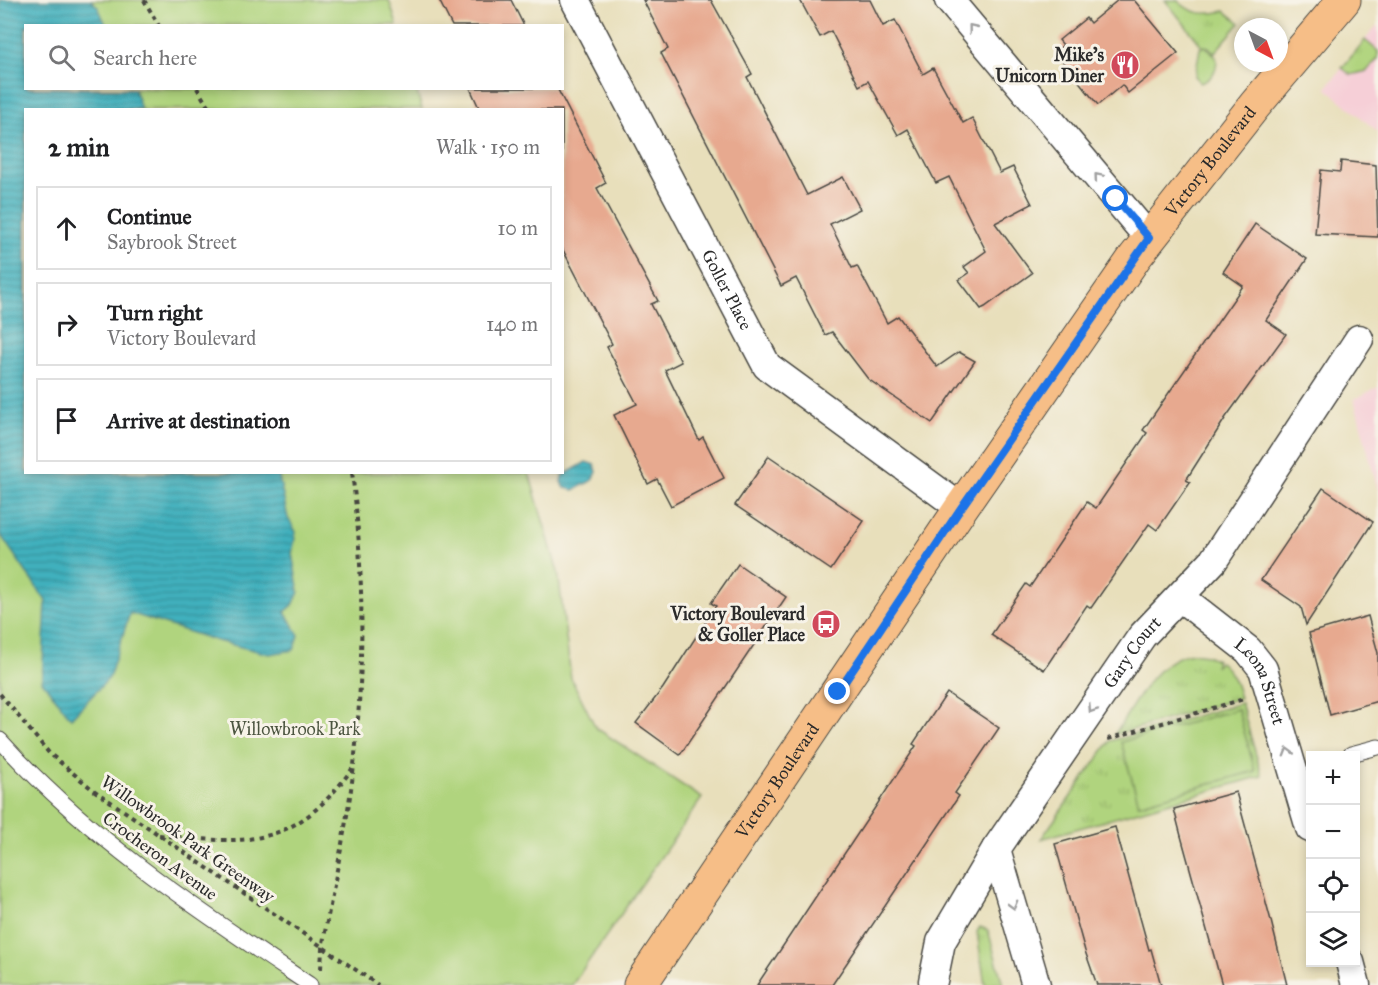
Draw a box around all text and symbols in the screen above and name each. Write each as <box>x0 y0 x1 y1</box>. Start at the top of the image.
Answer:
north arrow <box>1234 18 1288 72</box>
search box <box>24 24 564 90</box>
one-way arrow <box>969 24 980 35</box>
icon: search <box>45 41 78 74</box>
text: Search here <box>93 44 197 71</box>
place label: Mike's Unicorn Diner <box>995 44 1105 87</box>
restaurant icon: Mike's Unicorn Diner <box>1109 49 1141 81</box>
street label: Victory Boulevard <box>1159 102 1261 222</box>
text: 2 min <box>48 131 109 163</box>
text: Walk · 150 m <box>436 135 540 159</box>
one-way arrow <box>1094 173 1105 184</box>
route start <box>1102 185 1128 211</box>
text: Continue <box>107 203 192 230</box>
icon: ahead <box>50 212 83 245</box>
text: 10 m <box>497 216 538 240</box>
text: Saybrook Street <box>107 230 237 254</box>
street label: Goller Place <box>697 245 757 334</box>
text: Turn right <box>107 299 203 326</box>
icon: right <box>50 308 83 341</box>
text: 140 m <box>486 312 538 336</box>
text: Victory Boulevard <box>107 326 256 350</box>
icon: arrive <box>50 404 83 437</box>
text: Arrive at destination <box>107 407 290 434</box>
place label: Victory Boulevard & Goller Place <box>670 603 806 646</box>
bus stop icon: Victory Boulevard & Goller Place <box>810 608 842 640</box>
street label: Gary Court <box>1098 611 1166 693</box>
street label: Leona Street <box>1230 633 1290 728</box>
route end <box>824 678 850 704</box>
one-way arrow <box>1088 702 1099 713</box>
park label: Willowbrook Park <box>229 718 361 740</box>
street label: Victory Boulevard <box>730 719 824 844</box>
one-way arrow <box>1283 747 1295 758</box>
map controls <box>1306 751 1360 967</box>
button: + <box>1306 751 1360 805</box>
street label: Willowbrook Park Greenway <box>97 771 279 908</box>
button: − <box>1306 805 1360 859</box>
street label: Crocheron Avenue <box>98 807 222 905</box>
button: locate <box>1306 859 1360 913</box>
one-way arrow <box>1006 899 1018 910</box>
button: layers <box>1306 913 1360 967</box>

